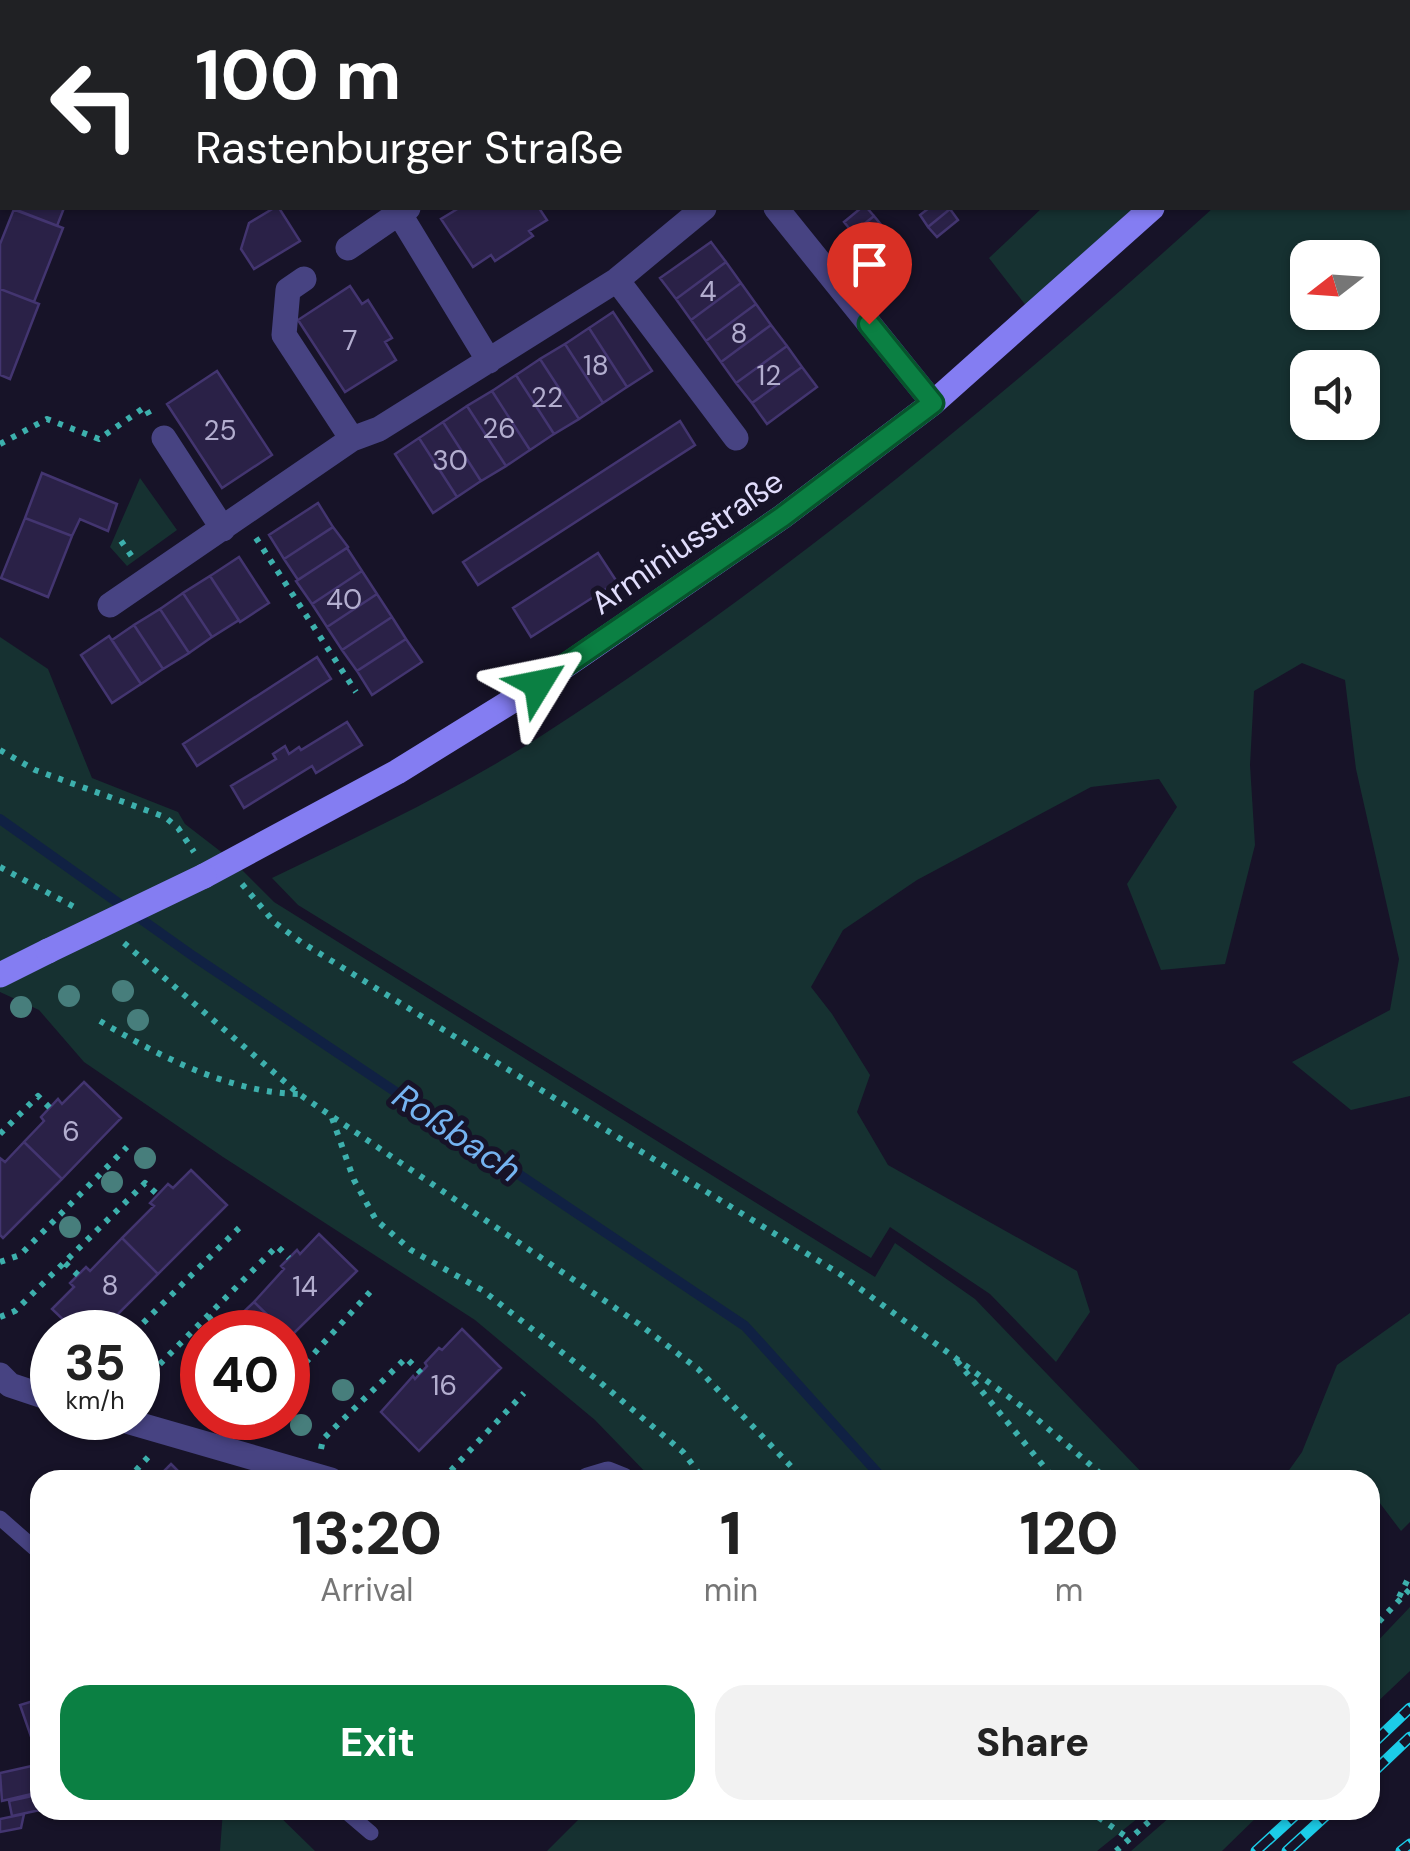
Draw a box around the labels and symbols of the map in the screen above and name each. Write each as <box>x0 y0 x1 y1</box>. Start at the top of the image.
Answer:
pin <box>827 222 912 325</box>
north arrow <box>1290 240 1380 330</box>
house number: 4 <box>700 273 717 310</box>
house number: 8 <box>730 315 748 352</box>
house number: 7 <box>343 322 357 359</box>
house number: 18 <box>583 347 609 384</box>
house number: 12 <box>757 357 781 394</box>
house number: 22 <box>531 379 563 416</box>
house number: 26 <box>482 410 516 447</box>
house number: 25 <box>203 412 237 449</box>
house number: 30 <box>432 442 468 479</box>
street label: Arminiusstraße <box>582 460 792 624</box>
house number: 40 <box>326 581 362 618</box>
position arrow <box>486 632 590 736</box>
water label: Roßbach <box>384 1073 530 1193</box>
house number: 6 <box>62 1113 80 1150</box>
house number: 8 <box>101 1267 119 1304</box>
house number: 14 <box>292 1268 318 1305</box>
speed limit sign: 40 <box>180 1310 310 1440</box>
house number: 16 <box>431 1367 457 1404</box>

